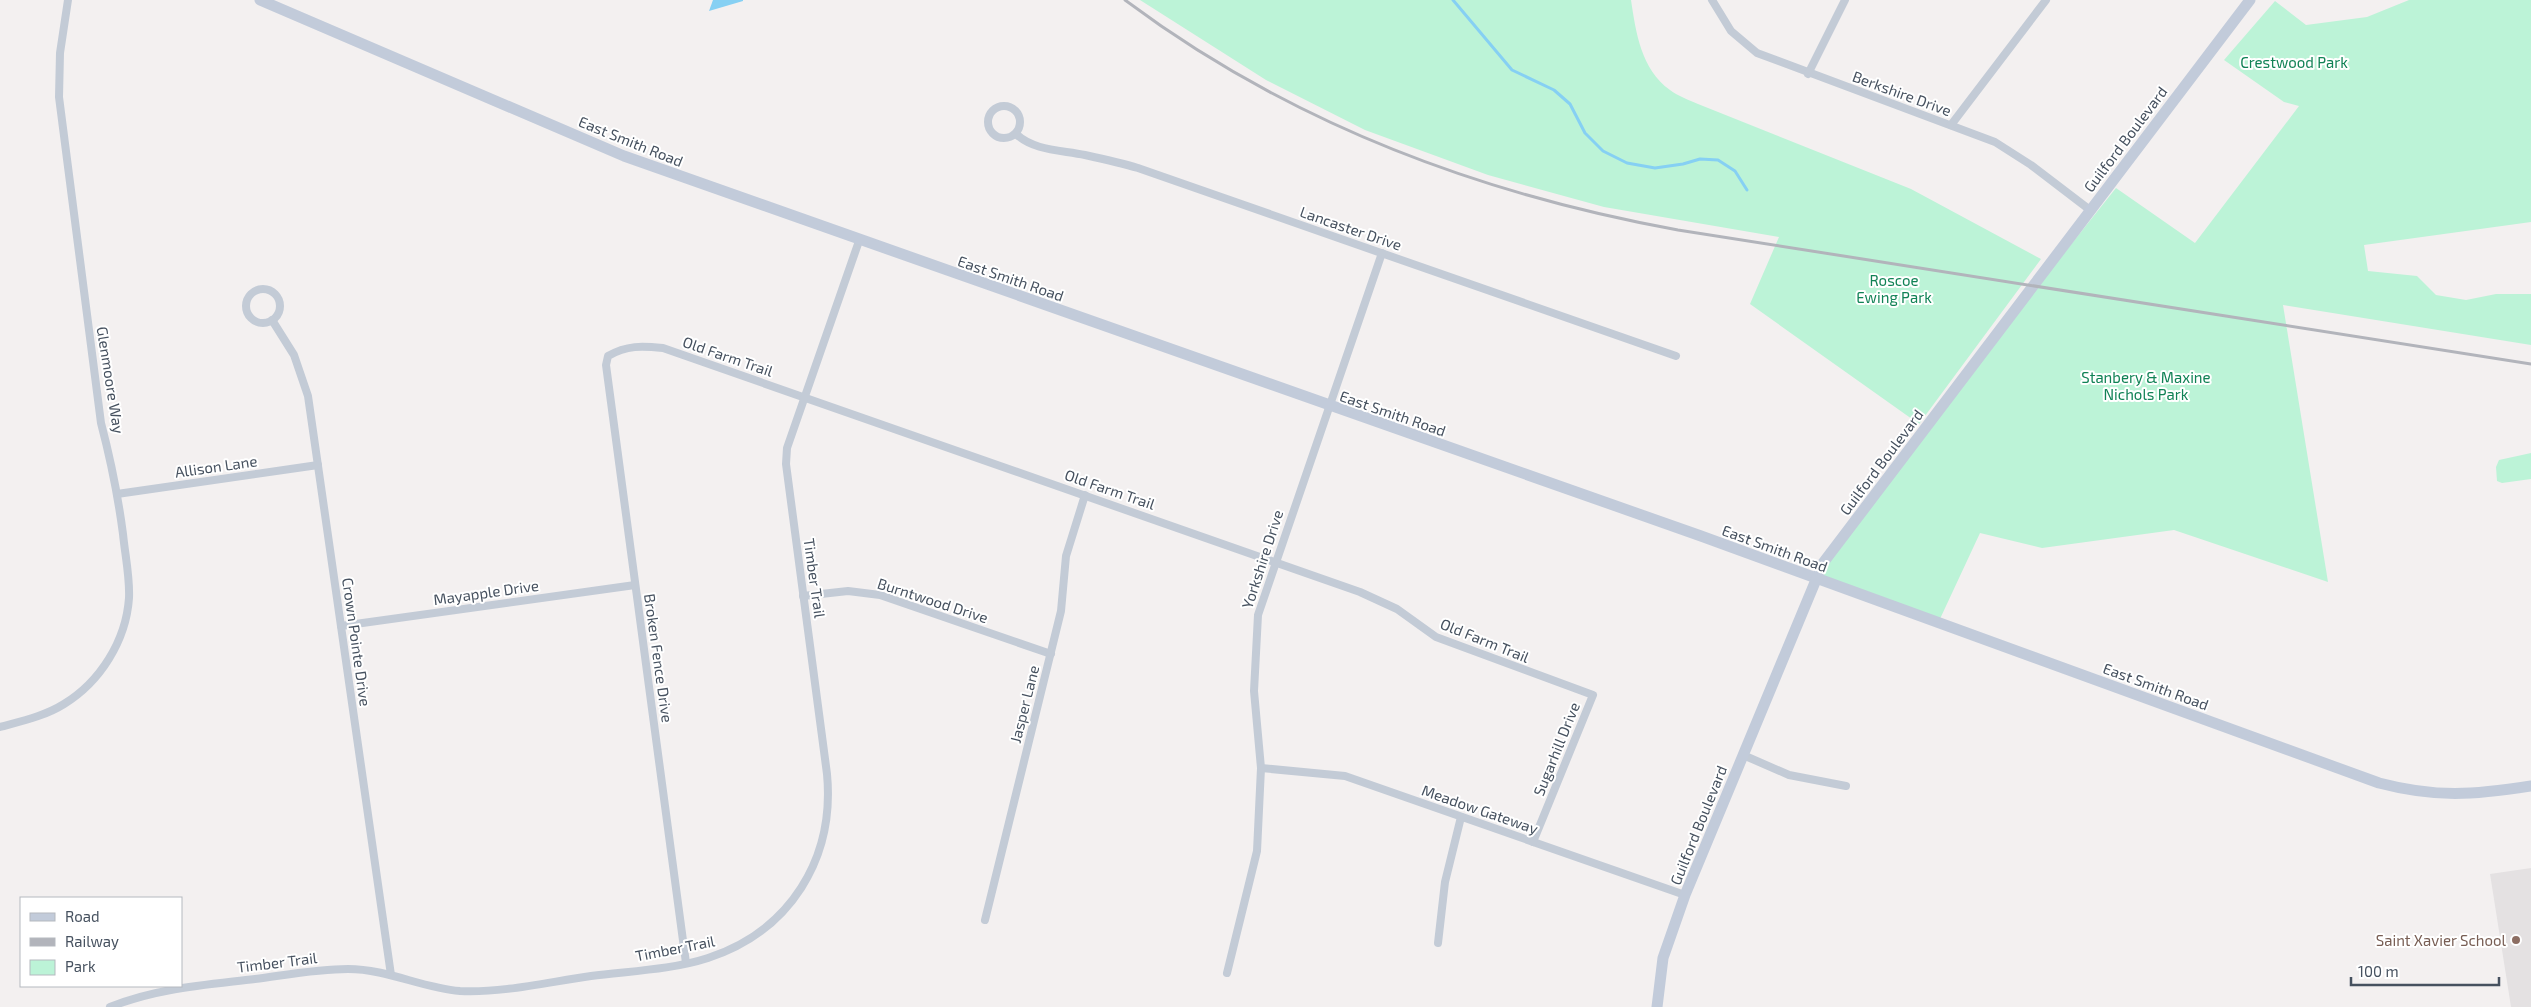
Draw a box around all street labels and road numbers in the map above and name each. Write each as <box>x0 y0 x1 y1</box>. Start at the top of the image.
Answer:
street label: Berkshire Drive <box>1850 67 1954 119</box>
street label: Guilford Boulevard <box>2079 83 2171 195</box>
street label: East Smith Road <box>576 112 686 170</box>
street label: Lancaster Drive <box>1298 202 1404 254</box>
street label: East Smith Road <box>956 251 1066 305</box>
street label: Glenmoore Way <box>94 325 128 435</box>
street label: Old Farm Trail <box>680 332 776 380</box>
street label: East Smith Road <box>1338 386 1448 440</box>
street label: Guilford Boulevard <box>1835 406 1927 518</box>
street label: Allison Lane <box>174 451 258 481</box>
street label: Old Farm Trail <box>1062 465 1158 513</box>
street label: Yorkshire Drive <box>1238 507 1286 611</box>
street label: East Smith Road <box>1720 521 1830 575</box>
street label: Timber Trail <box>800 537 830 620</box>
street label: Burntwood Drive <box>875 574 991 626</box>
street label: Mayapple Drive <box>432 576 540 608</box>
street label: Crown Pointe Drive <box>339 577 375 707</box>
street label: Broken Fence Drive <box>641 592 677 724</box>
street label: Old Farm Trail <box>1438 614 1533 666</box>
street label: East Smith Road <box>2101 659 2211 713</box>
street label: Jasper Lane <box>1006 663 1042 745</box>
street label: Sugarhill Drive <box>1529 700 1583 798</box>
street label: Guilford Boulevard <box>1666 763 1730 887</box>
street label: Meadow Gateway <box>1419 781 1541 837</box>
street label: Timber Trail <box>634 931 717 965</box>
street label: Timber Trail <box>236 948 319 976</box>

